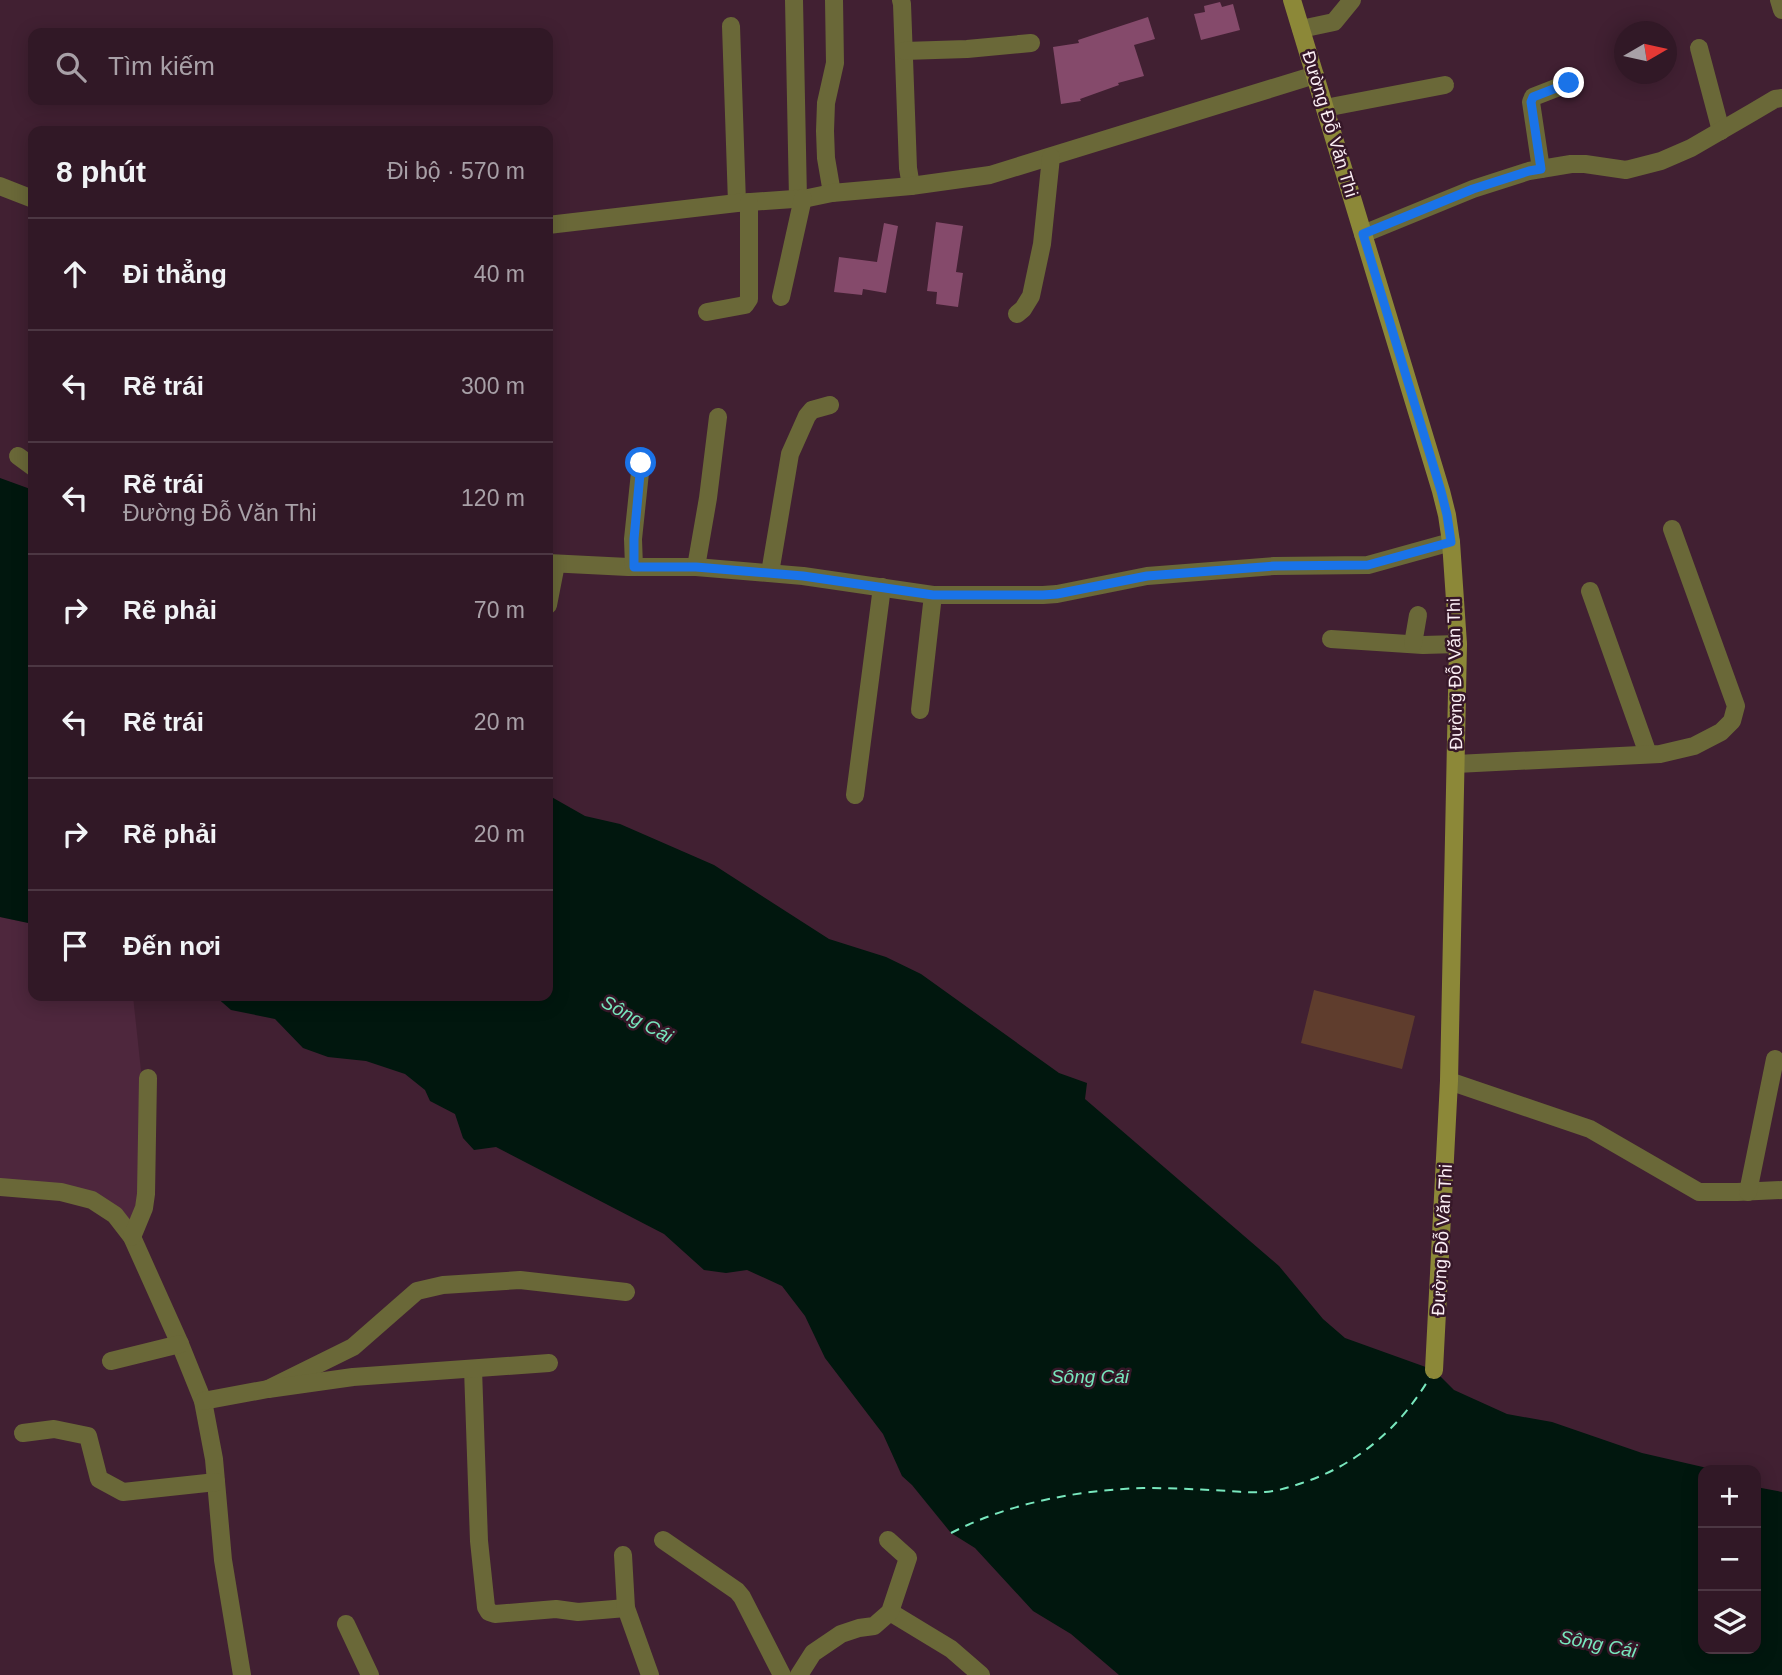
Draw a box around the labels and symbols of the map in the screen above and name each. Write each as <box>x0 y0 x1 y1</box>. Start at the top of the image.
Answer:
north arrow <box>1614 21 1677 84</box>
street label: Đường Đỗ Văn Thi <box>1298 48 1363 199</box>
route end <box>1553 67 1584 98</box>
route start <box>625 447 656 478</box>
street label: Đường Đỗ Văn Thi <box>1443 598 1466 750</box>
water label: Sông Cái <box>598 991 677 1048</box>
street label: Đường Đỗ Văn Thi <box>1427 1164 1456 1316</box>
water label: Sông Cái <box>1051 1366 1130 1387</box>
water label: Sông Cái <box>1558 1626 1639 1662</box>

